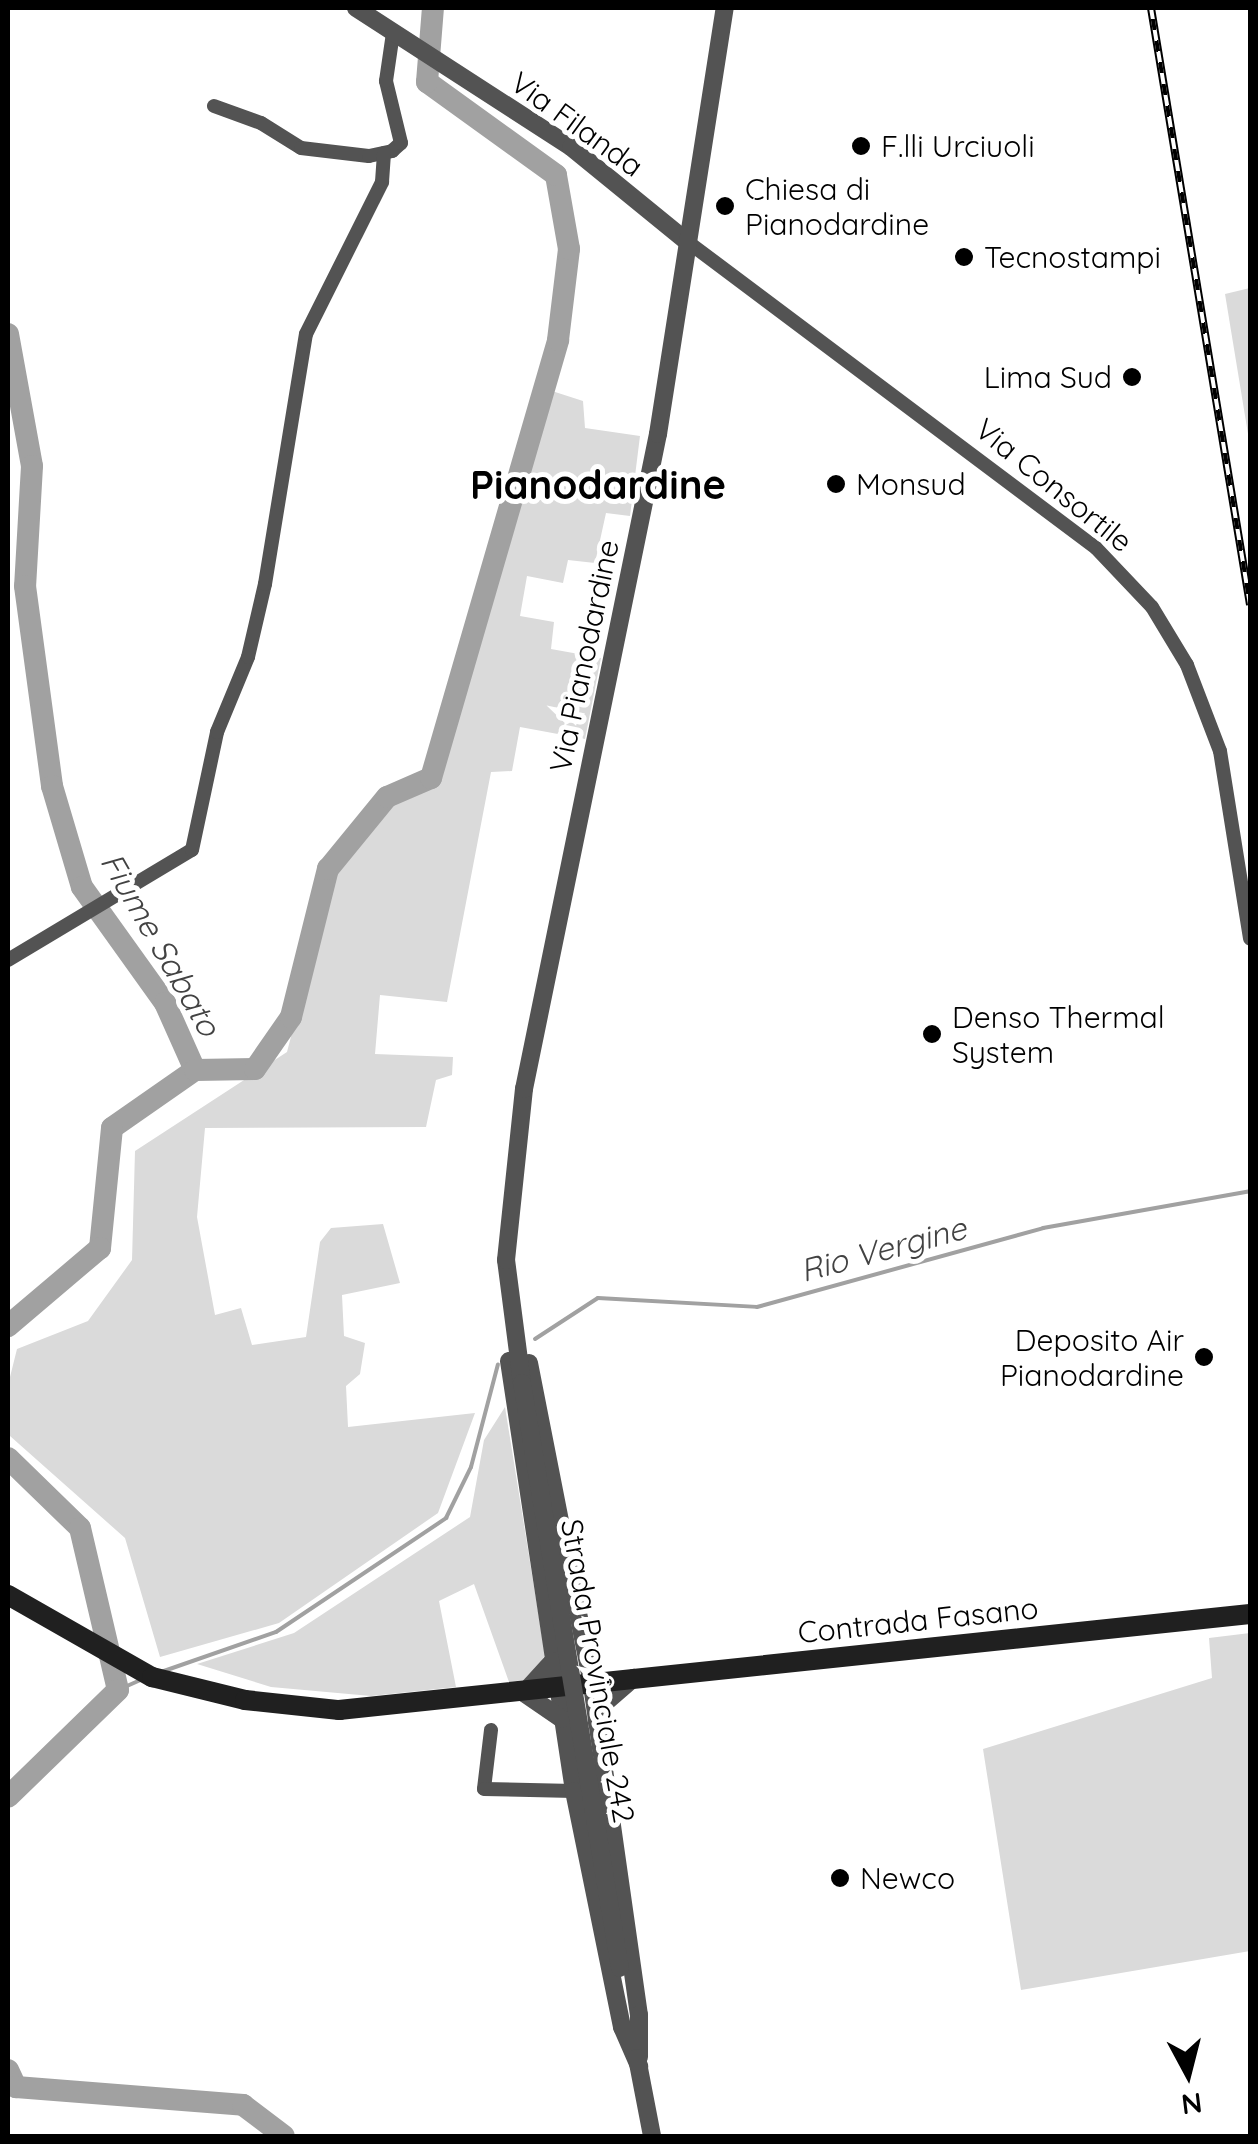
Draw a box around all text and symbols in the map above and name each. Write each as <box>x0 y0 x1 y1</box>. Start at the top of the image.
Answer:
street label: Via Filanda <box>504 64 650 184</box>
place label: F.lli Urciuoli <box>881 128 1035 164</box>
marker: F.lli Urciuoli <box>850 135 872 157</box>
place label: Chiesa di Pianodardine <box>745 171 929 242</box>
marker: Chiesa di Pianodardine <box>714 195 736 217</box>
place label: Tecnostampi <box>984 239 1161 275</box>
marker: Tecnostampi <box>953 246 975 268</box>
place label: Lima Sud <box>984 359 1112 395</box>
marker: Lima Sud <box>1121 366 1143 388</box>
street label: Via Consortile <box>968 411 1140 559</box>
district label: Pianodardine <box>470 460 726 508</box>
place label: Monsud <box>856 466 966 502</box>
marker: Monsud <box>825 473 847 495</box>
street label: Via Pianodardine <box>542 536 626 776</box>
water label: Fiume Sabato <box>93 845 229 1043</box>
place label: Denso Thermal System <box>952 999 1165 1070</box>
marker: Denso Thermal System <box>921 1023 943 1045</box>
water label: Rio Vergine <box>796 1208 970 1290</box>
place label: Deposito Air Pianodardine <box>1000 1322 1184 1392</box>
marker: Deposito Air Pianodardine <box>1193 1346 1215 1368</box>
street label: Strada Provinciale 242 <box>554 1516 642 1826</box>
street label: Contrada Fasano <box>796 1589 1040 1651</box>
place label: Newco <box>860 1860 955 1896</box>
marker: Newco <box>829 1867 851 1889</box>
north arrow <box>1138 2024 1238 2124</box>
text: N <box>1179 2086 1204 2123</box>

